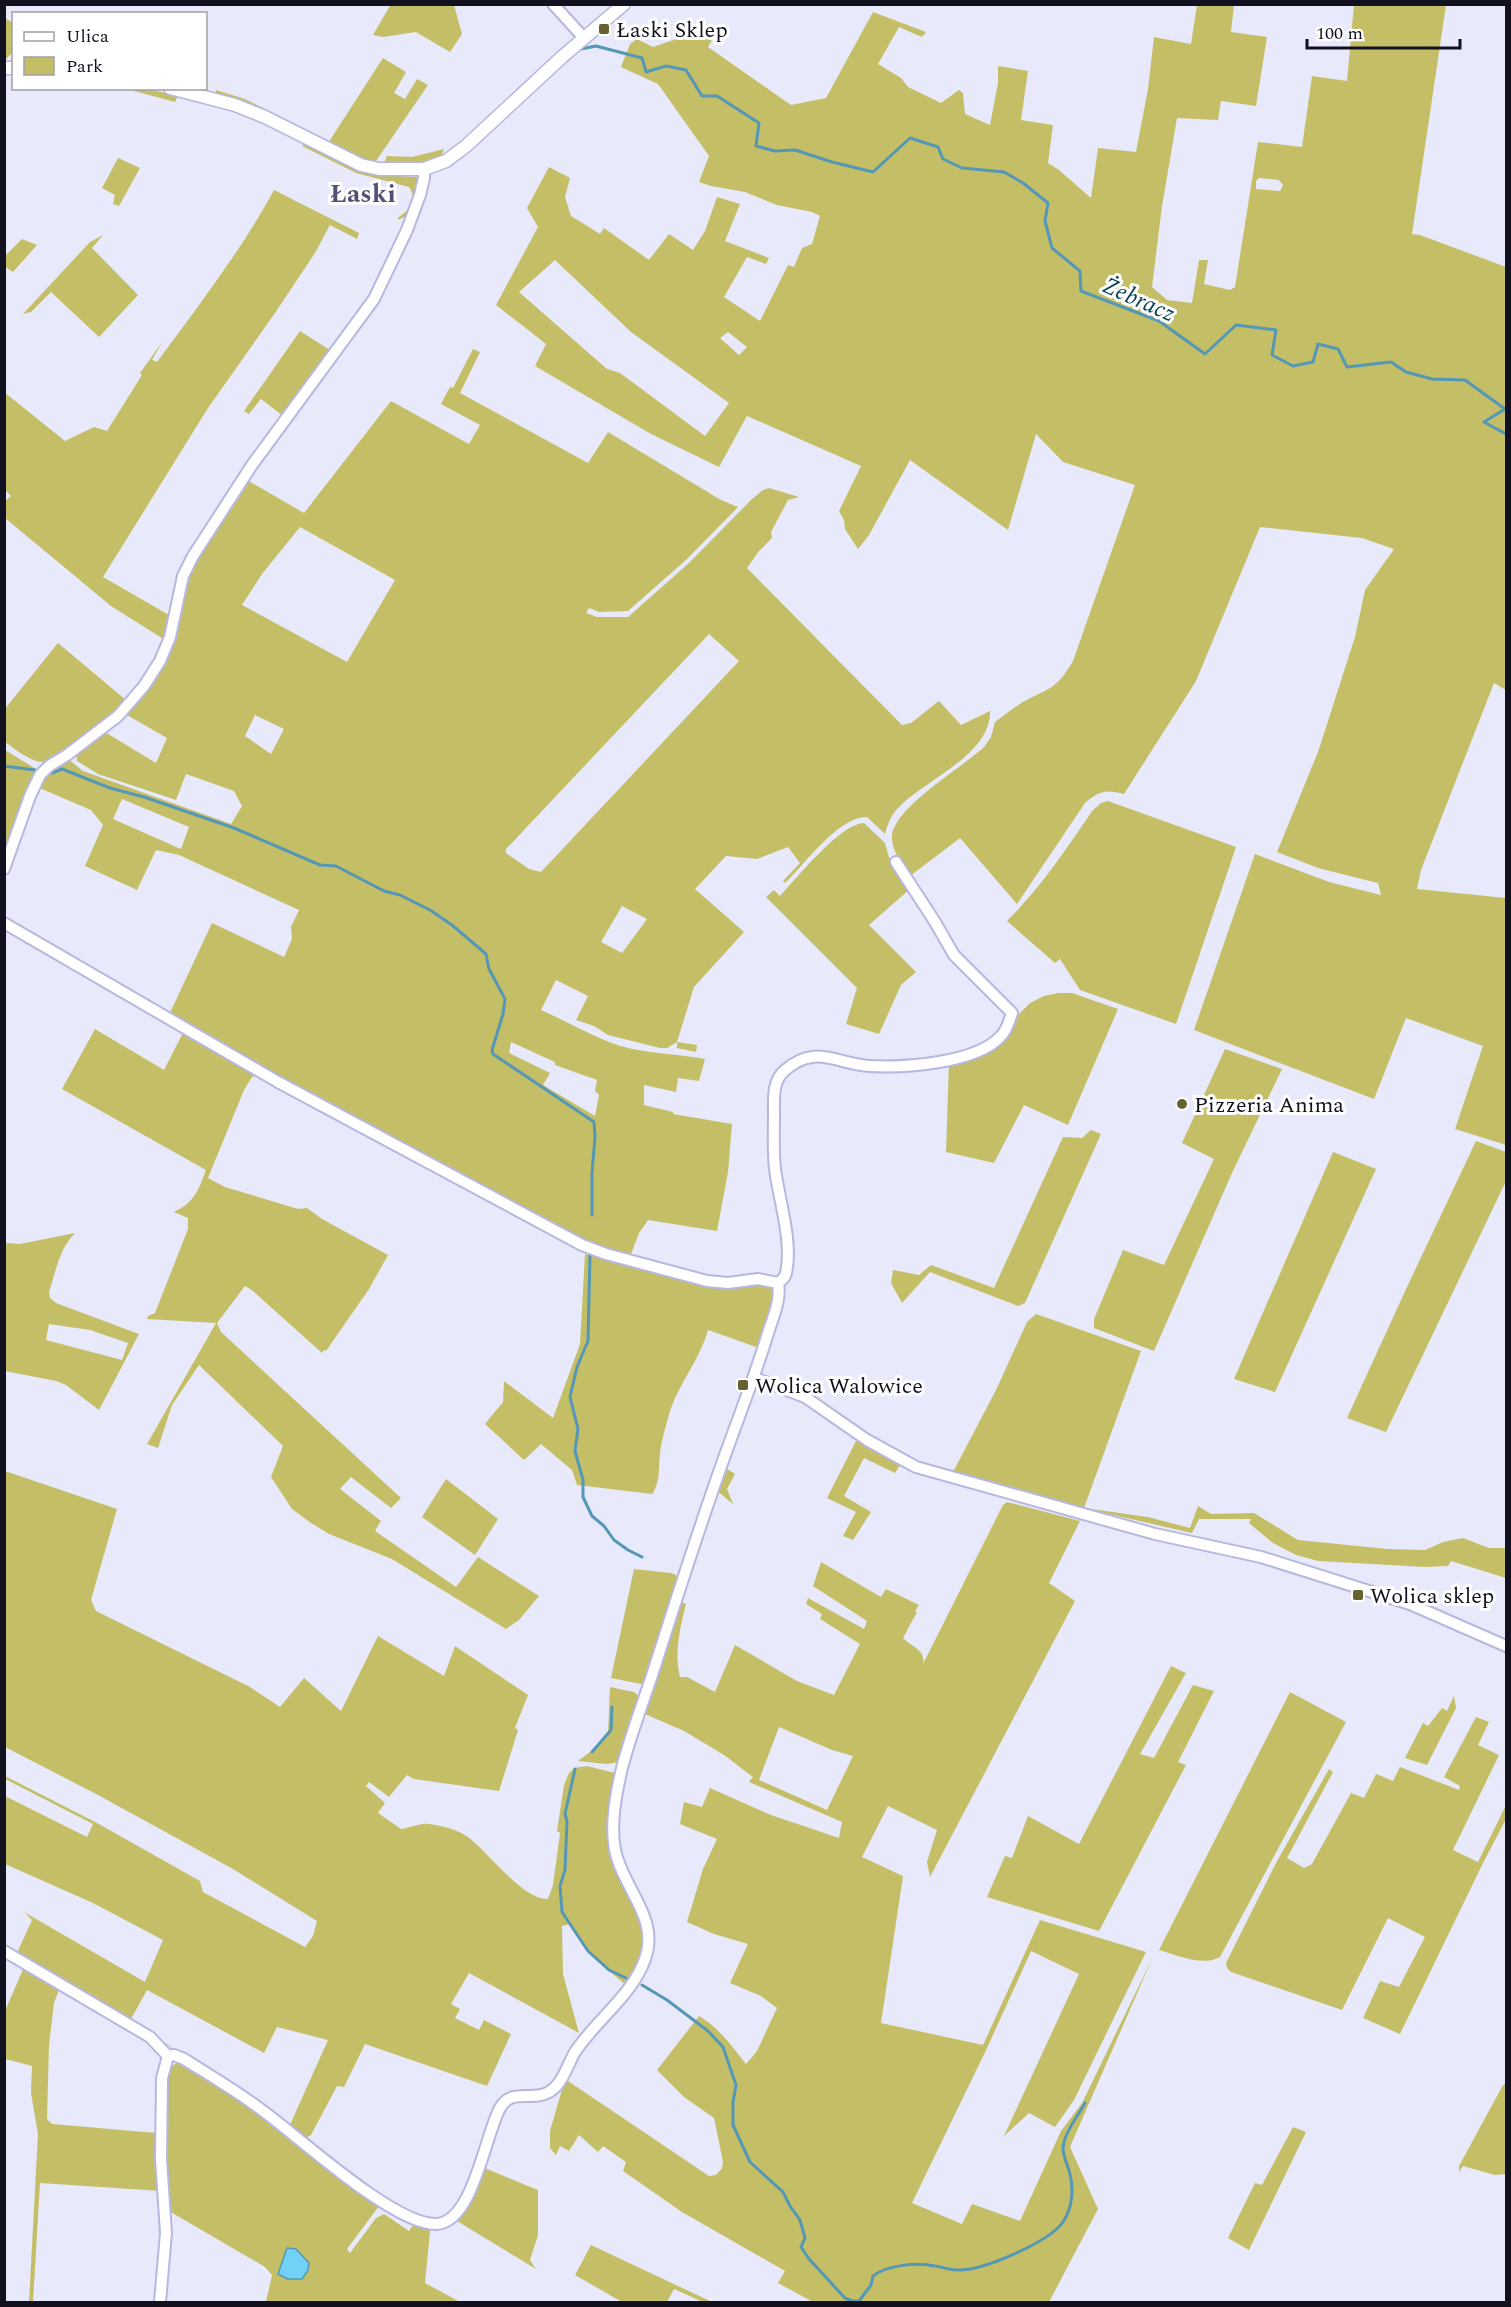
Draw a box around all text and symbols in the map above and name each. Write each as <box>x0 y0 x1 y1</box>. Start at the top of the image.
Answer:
legend <box>12 12 207 90</box>
scale bar <box>1307 12 1460 50</box>
place label: Łaski Sklep <box>616 14 728 47</box>
text: 100 m <box>1316 20 1363 47</box>
marker: Łaski Sklep <box>597 22 611 36</box>
text: Ulica <box>66 23 109 50</box>
text: Park <box>66 53 103 80</box>
district label: Łaski <box>330 174 396 214</box>
water label: Żebracz <box>1096 268 1181 332</box>
place label: Pizzeria Anima <box>1194 1089 1344 1122</box>
marker: Pizzeria Anima <box>1175 1097 1189 1111</box>
place label: Wolica Walowice <box>755 1370 923 1403</box>
marker: Wolica Walowice <box>736 1378 750 1392</box>
place label: Wolica sklep <box>1370 1580 1494 1613</box>
marker: Wolica sklep <box>1351 1588 1365 1602</box>

